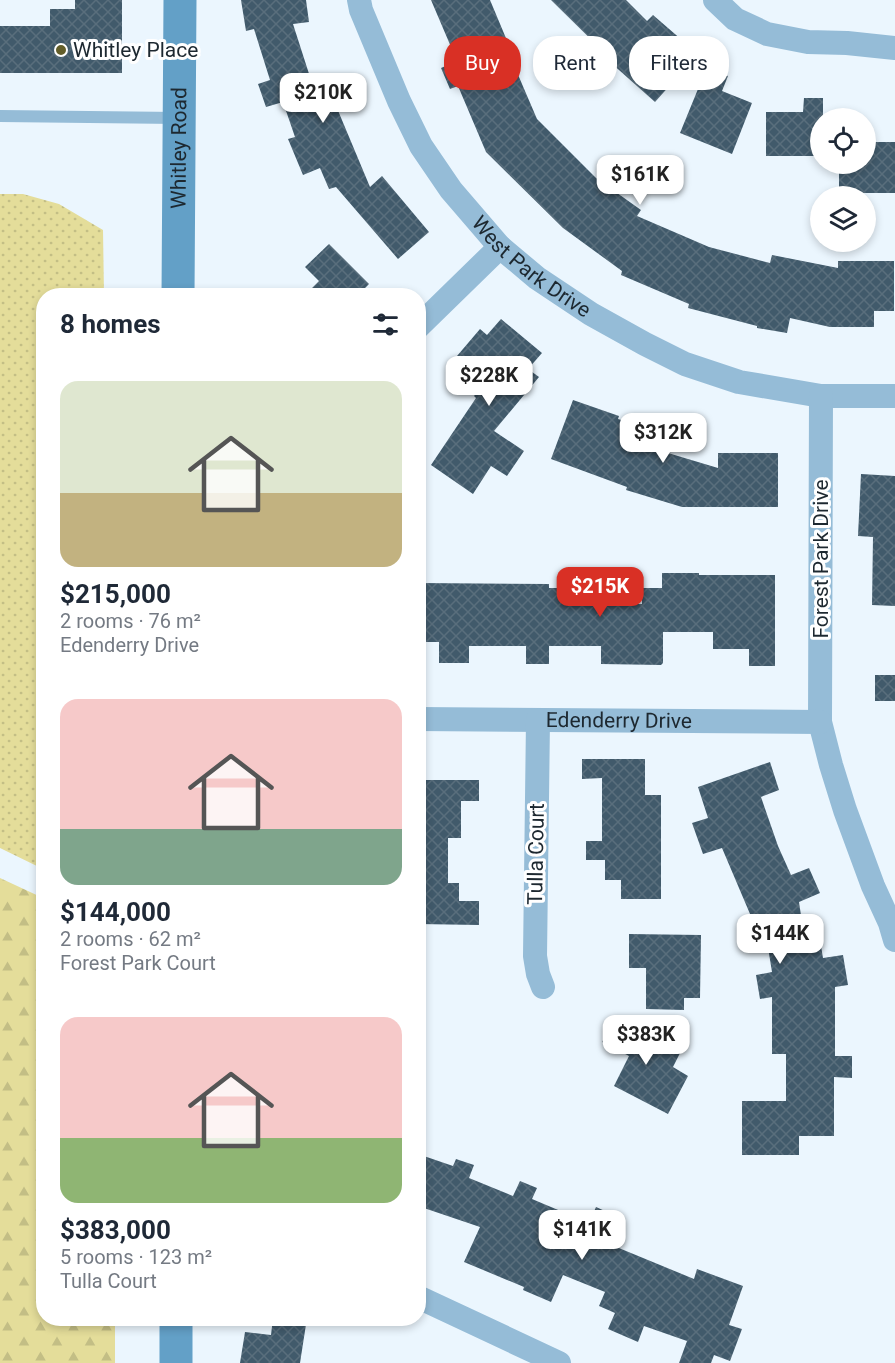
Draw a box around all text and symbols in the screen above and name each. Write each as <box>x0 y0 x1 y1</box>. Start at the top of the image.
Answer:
chip: Buy <box>444 36 521 90</box>
chip: Rent <box>533 36 617 90</box>
chip: Filters <box>629 36 729 90</box>
place label: Whitley Place <box>73 38 198 62</box>
marker: Whitley Place <box>54 43 68 57</box>
pin: $210K <box>281 73 365 124</box>
text: $210K <box>294 80 352 104</box>
street label: Whitley Road <box>167 87 191 209</box>
map controls <box>810 108 876 252</box>
button: locate <box>810 108 876 174</box>
pin: $161K <box>598 155 682 206</box>
text: $161K <box>611 162 669 186</box>
button: layers <box>810 186 876 252</box>
street label: West Park Drive <box>467 211 595 322</box>
icon: filters <box>369 308 402 341</box>
text: 8 homes <box>60 309 161 339</box>
pin: $228K <box>447 356 531 407</box>
text: $228K <box>460 363 518 387</box>
pin: $312K <box>621 413 705 464</box>
icon: home <box>177 420 285 528</box>
text: $312K <box>634 420 692 444</box>
street label: Forest Park Drive <box>809 479 833 639</box>
pin: $215K <box>558 567 642 618</box>
text: $215K <box>571 574 629 598</box>
text: $215,000 <box>60 579 171 609</box>
text: 2 rooms · 76 m² <box>60 609 201 633</box>
text: Edenderry Drive <box>60 633 199 657</box>
street label: Edenderry Drive <box>546 708 692 733</box>
icon: home <box>177 738 285 846</box>
street label: Tulla Court <box>523 803 549 905</box>
text: $144,000 <box>60 897 171 927</box>
pin: $144K <box>738 914 822 965</box>
text: $144K <box>751 921 809 945</box>
text: 2 rooms · 62 m² <box>60 927 201 951</box>
text: Forest Park Court <box>60 951 216 975</box>
pin: $383K <box>604 1015 688 1066</box>
text: $383K <box>617 1022 675 1046</box>
icon: home <box>177 1056 285 1164</box>
pin: $141K <box>540 1210 624 1261</box>
text: $383,000 <box>60 1215 171 1245</box>
text: $141K <box>553 1217 611 1241</box>
text: 5 rooms · 123 m² <box>60 1245 212 1269</box>
text: Tulla Court <box>60 1269 157 1293</box>

